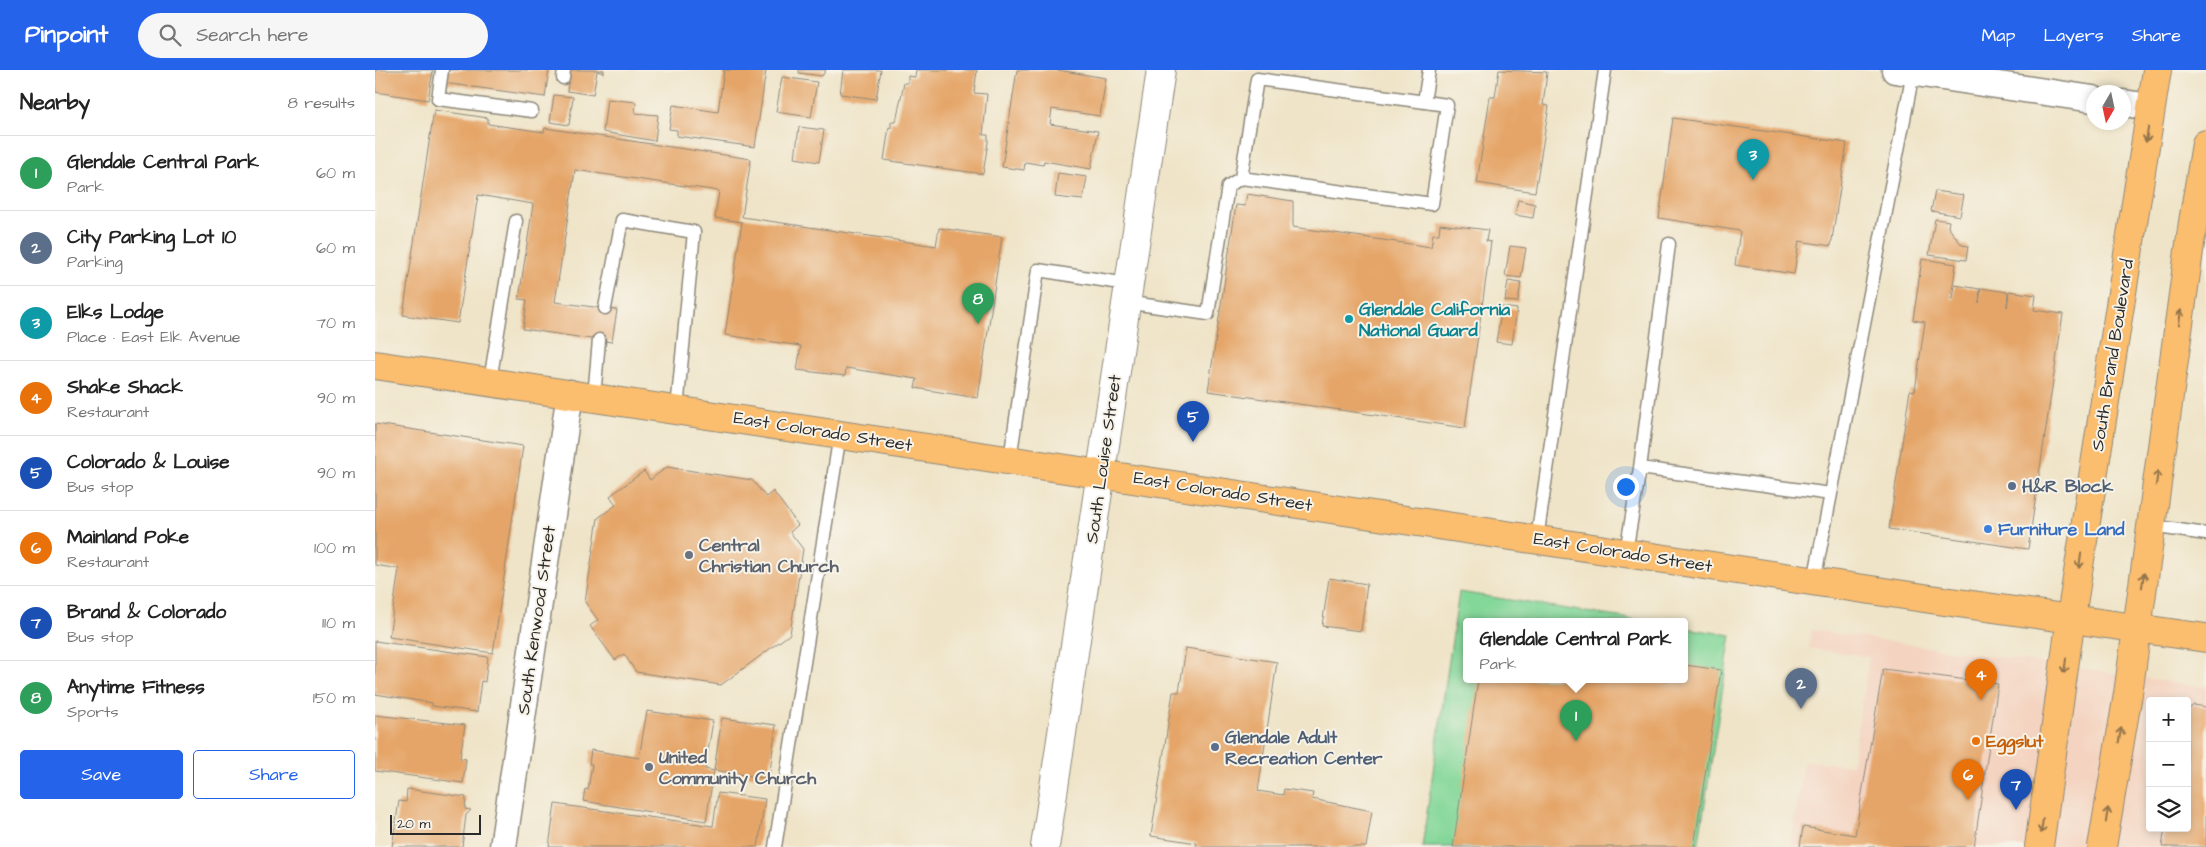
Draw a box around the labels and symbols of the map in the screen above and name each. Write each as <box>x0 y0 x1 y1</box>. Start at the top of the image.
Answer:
north arrow <box>2086 85 2131 130</box>
one-way arrow <box>2141 127 2151 143</box>
pin: 3 <box>1737 139 1769 180</box>
street label: South Brand Boulevard <box>2085 257 2140 453</box>
pin: 8 <box>962 283 994 324</box>
place label: Glendale California National Guard <box>1359 297 1511 343</box>
one-way arrow <box>2175 309 2185 325</box>
marker: Glendale California National Guard <box>1343 313 1355 325</box>
street label: South Louise Street <box>1079 372 1128 545</box>
pin: 5 <box>1177 401 1209 442</box>
street label: East Colorado Street <box>732 405 915 458</box>
street label: East Colorado Street <box>1132 465 1315 518</box>
one-way arrow <box>2153 470 2163 486</box>
your location <box>1613 474 1639 500</box>
place label: H&R Block <box>2022 474 2114 499</box>
marker: H&R Block <box>2006 480 2018 492</box>
place label: Furniture Land <box>1998 517 2125 542</box>
street label: South Kenwood Street <box>511 523 562 716</box>
marker: Furniture Land <box>1982 523 1994 535</box>
street label: East Colorado Street <box>1532 526 1715 579</box>
place label: Central Christian Church <box>699 533 840 579</box>
marker: Central Christian Church <box>683 549 695 561</box>
one-way arrow <box>2075 552 2085 568</box>
one-way arrow <box>2138 572 2148 588</box>
one-way arrow <box>2060 657 2070 673</box>
pin: 4 <box>1965 659 1997 700</box>
pin: 2 <box>1785 668 1817 709</box>
pin: 1 <box>1560 700 1592 741</box>
place label: Glendale Adult Recreation Center <box>1225 725 1383 771</box>
one-way arrow <box>2116 727 2126 743</box>
place label: Eggslut <box>1986 729 2044 755</box>
marker: Eggslut <box>1970 735 1982 747</box>
marker: Glendale Adult Recreation Center <box>1209 741 1221 753</box>
place label: United Community Church <box>659 745 817 792</box>
pin: 6 <box>1952 759 1984 800</box>
marker: United Community Church <box>643 761 655 773</box>
pin: 7 <box>2000 769 2032 810</box>
one-way arrow <box>2102 807 2112 823</box>
scale bar <box>390 812 481 835</box>
one-way arrow <box>2036 818 2046 834</box>

